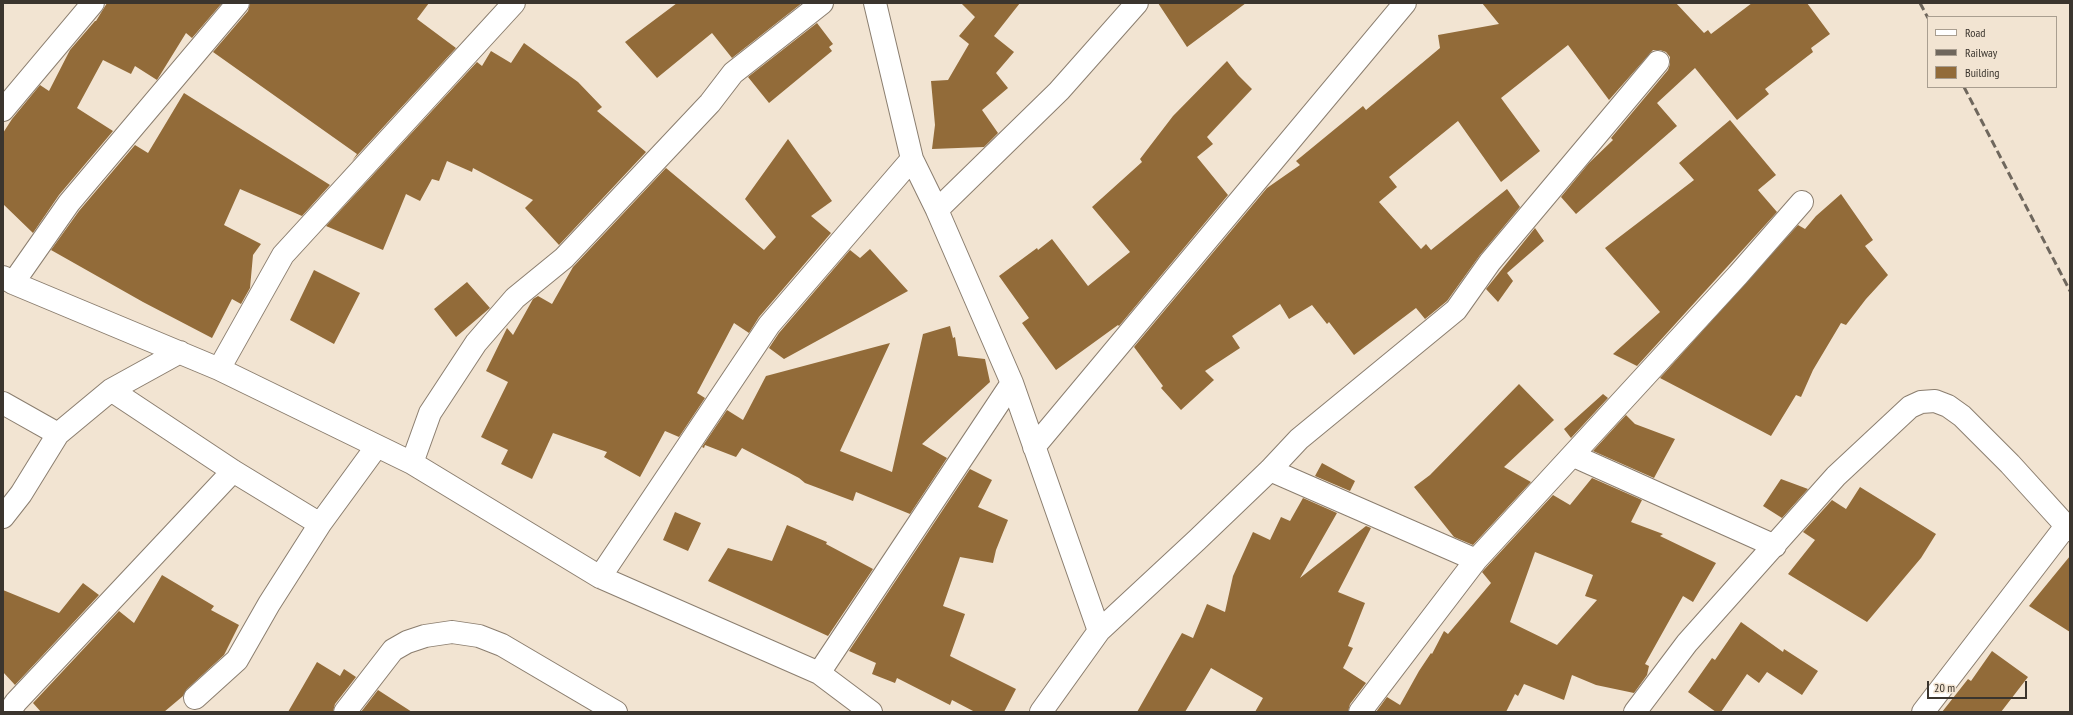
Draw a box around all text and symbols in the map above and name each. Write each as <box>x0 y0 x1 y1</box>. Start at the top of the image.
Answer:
legend <box>1927 16 2057 88</box>
text: Road <box>1965 25 1985 40</box>
text: Railway <box>1965 45 1997 60</box>
text: Building <box>1965 65 2000 80</box>
scale bar <box>1929 673 2029 699</box>
text: 20 m <box>1934 680 1955 695</box>

